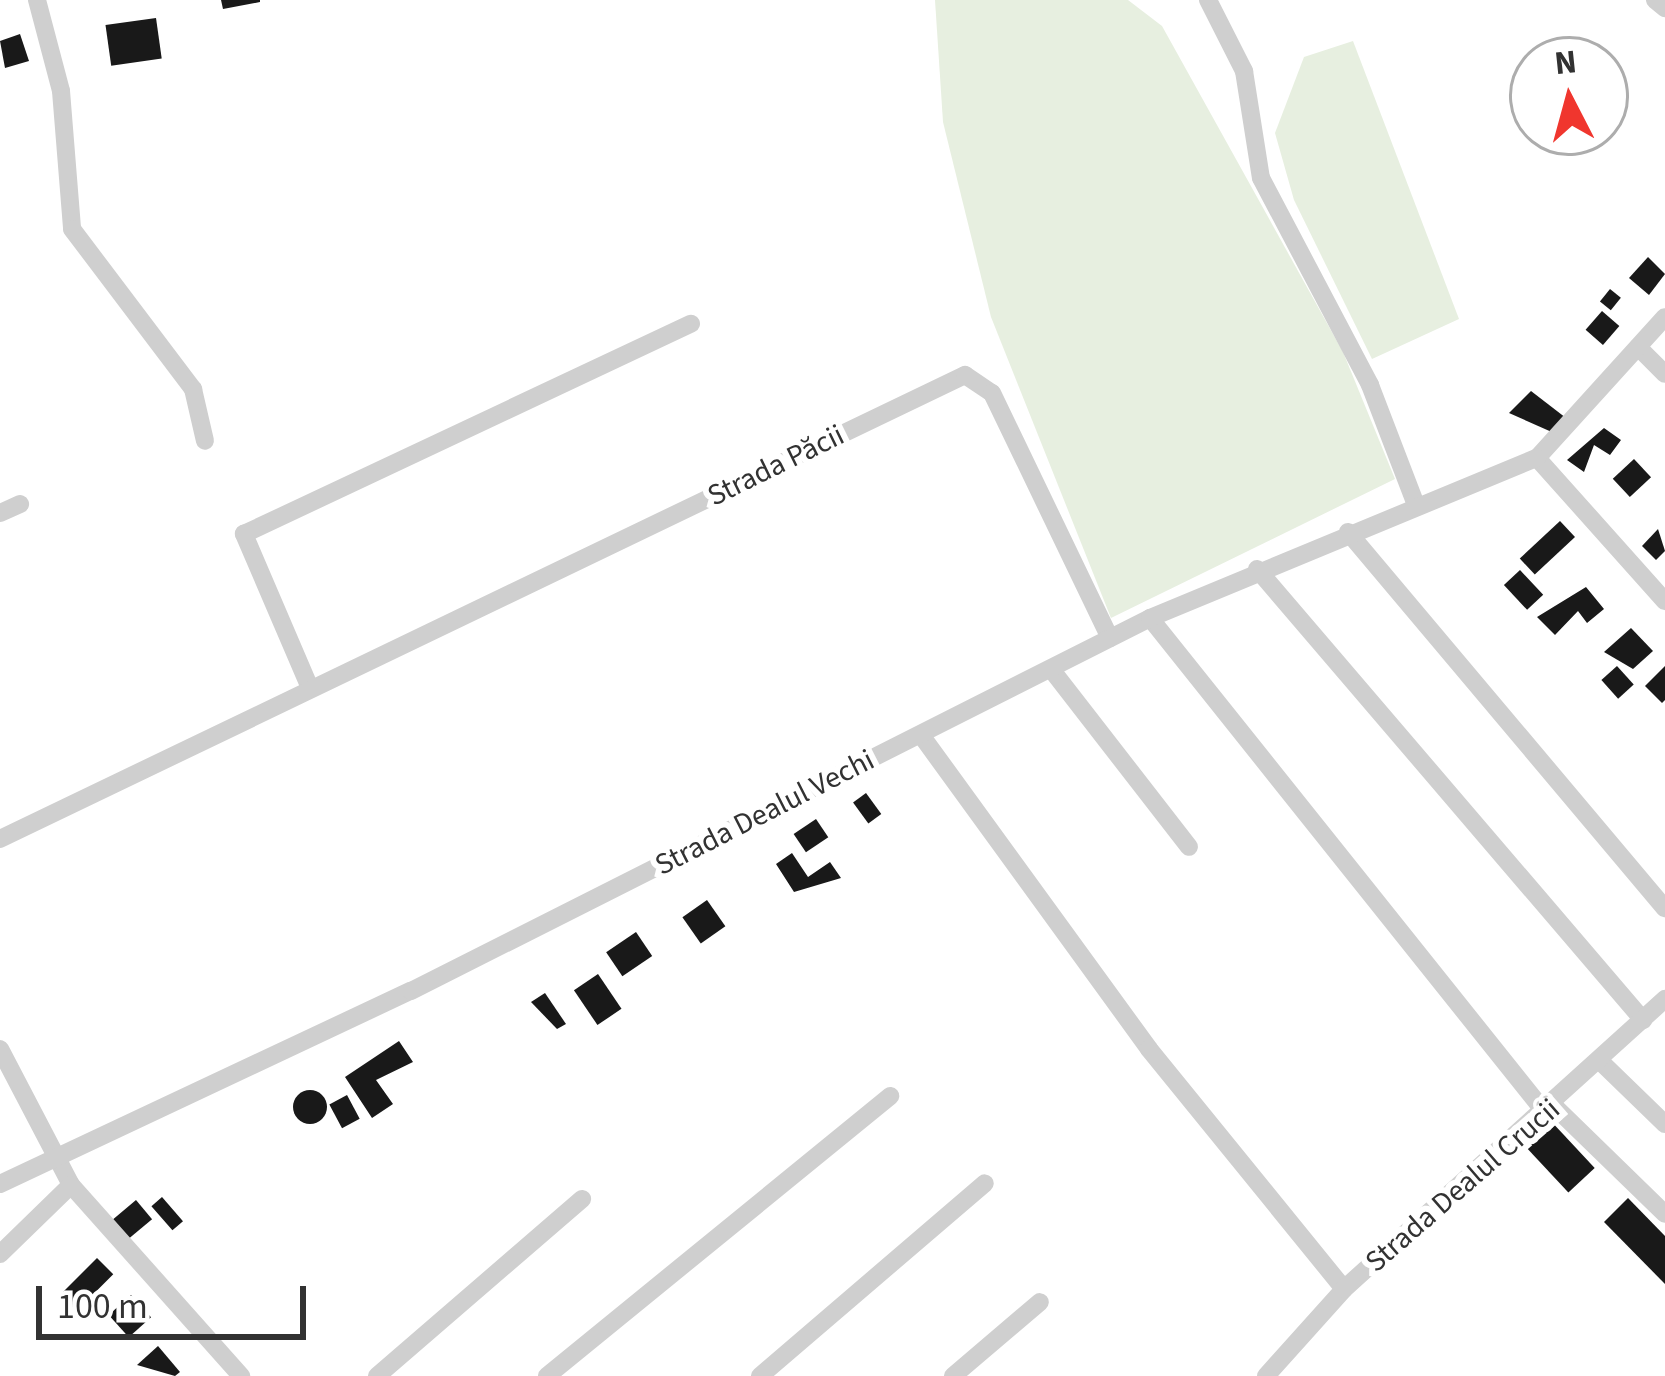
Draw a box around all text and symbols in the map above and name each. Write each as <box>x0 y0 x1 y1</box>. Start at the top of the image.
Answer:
north arrow <box>1509 36 1629 156</box>
text: N <box>1552 38 1579 87</box>
street label: Strada Păcii <box>702 418 850 514</box>
street label: Strada Dealul Vechi <box>649 742 881 884</box>
street label: Strada Dealul Crucii <box>1358 1092 1568 1280</box>
scale bar <box>42 1262 312 1336</box>
text: 100 m <box>57 1281 148 1332</box>

